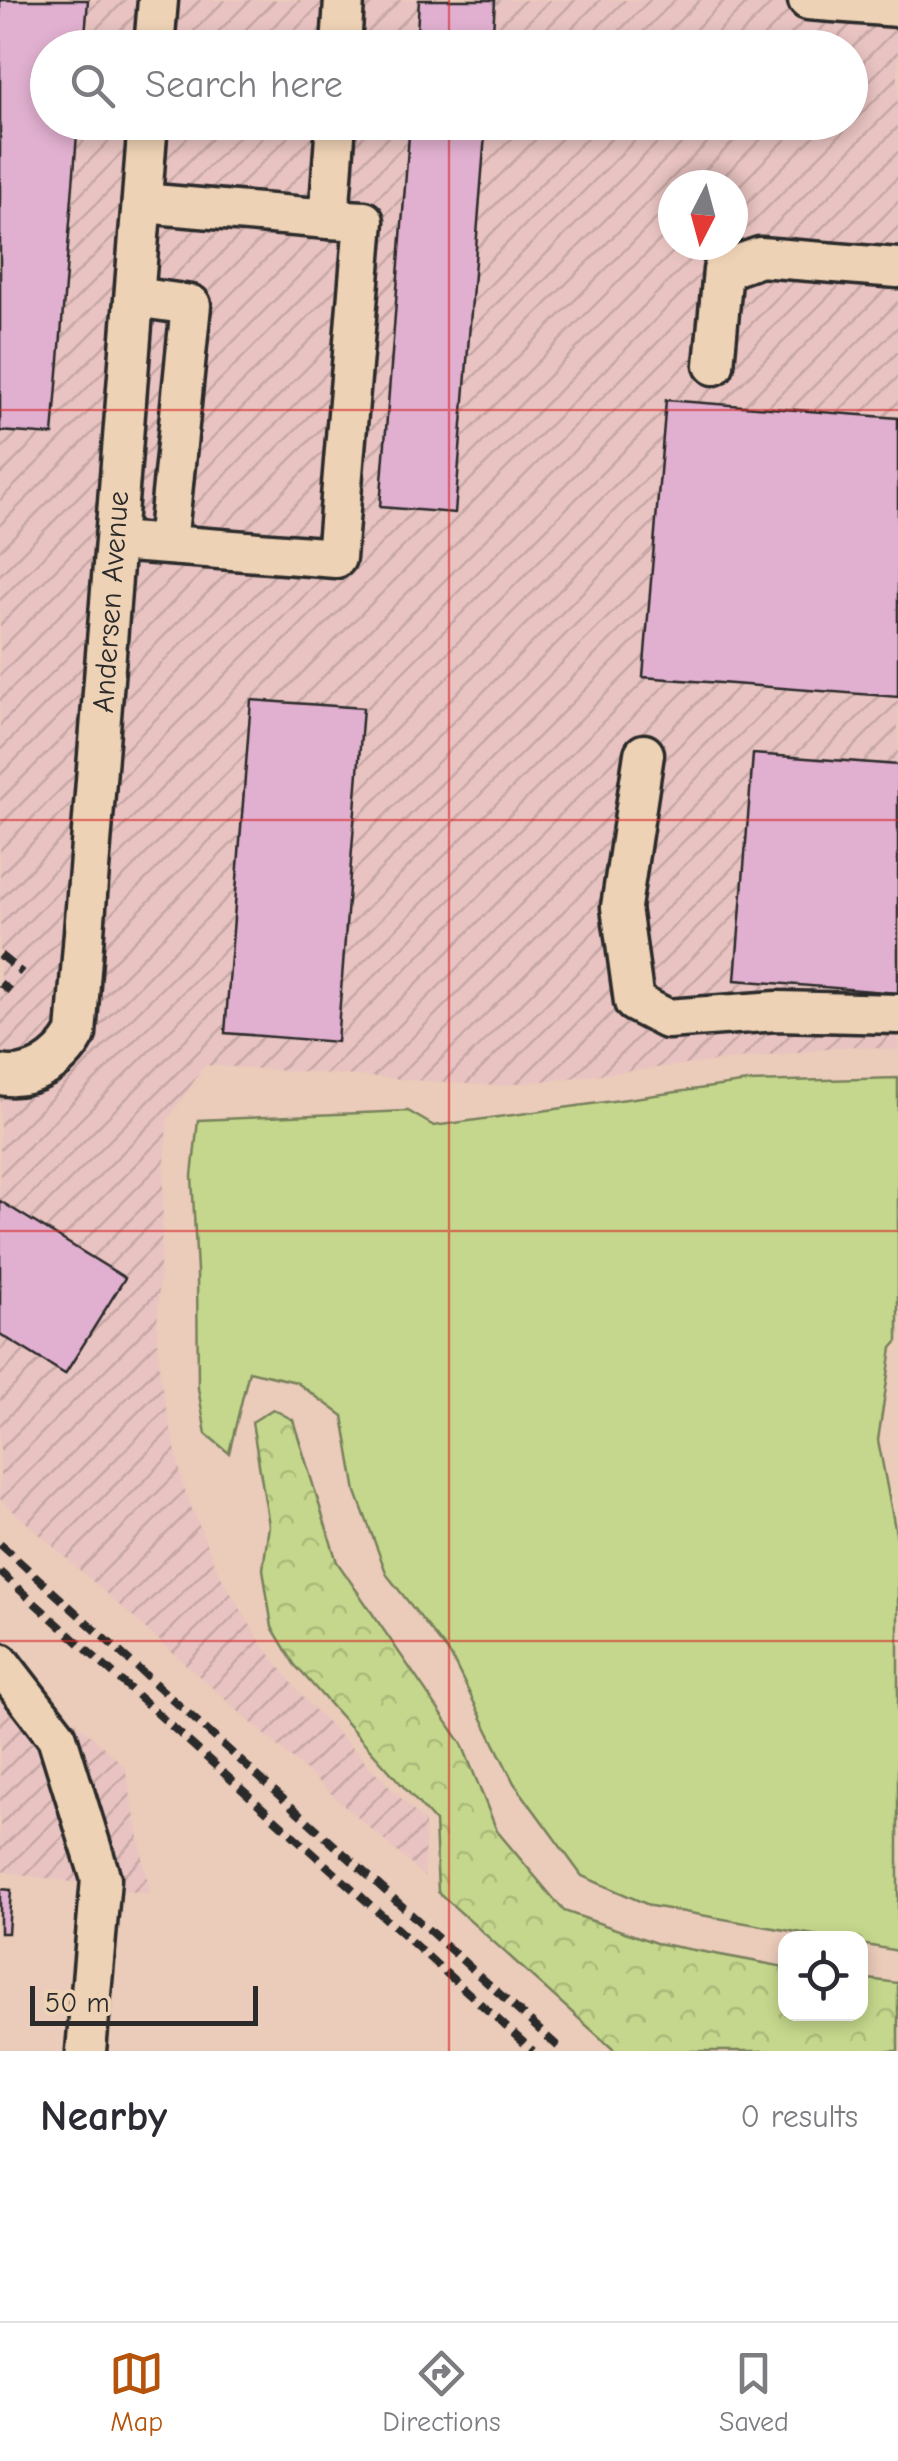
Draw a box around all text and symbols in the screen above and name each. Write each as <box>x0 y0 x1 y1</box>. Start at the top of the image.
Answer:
search box <box>30 30 868 140</box>
icon: search <box>65 58 120 113</box>
text: Search here <box>145 63 343 107</box>
north arrow <box>658 170 748 260</box>
street label: Andersen Avenue <box>86 490 136 714</box>
map controls <box>778 1931 868 2021</box>
button: locate <box>778 1931 868 2021</box>
scale bar <box>30 1981 258 2026</box>
text: 50 m <box>45 1987 110 2019</box>
text: Nearby <box>40 2092 167 2141</box>
text: 0 results <box>741 2098 858 2135</box>
tab: Map <box>109 2346 164 2438</box>
tab: Directions <box>382 2346 501 2438</box>
tab: Saved <box>719 2346 789 2438</box>

